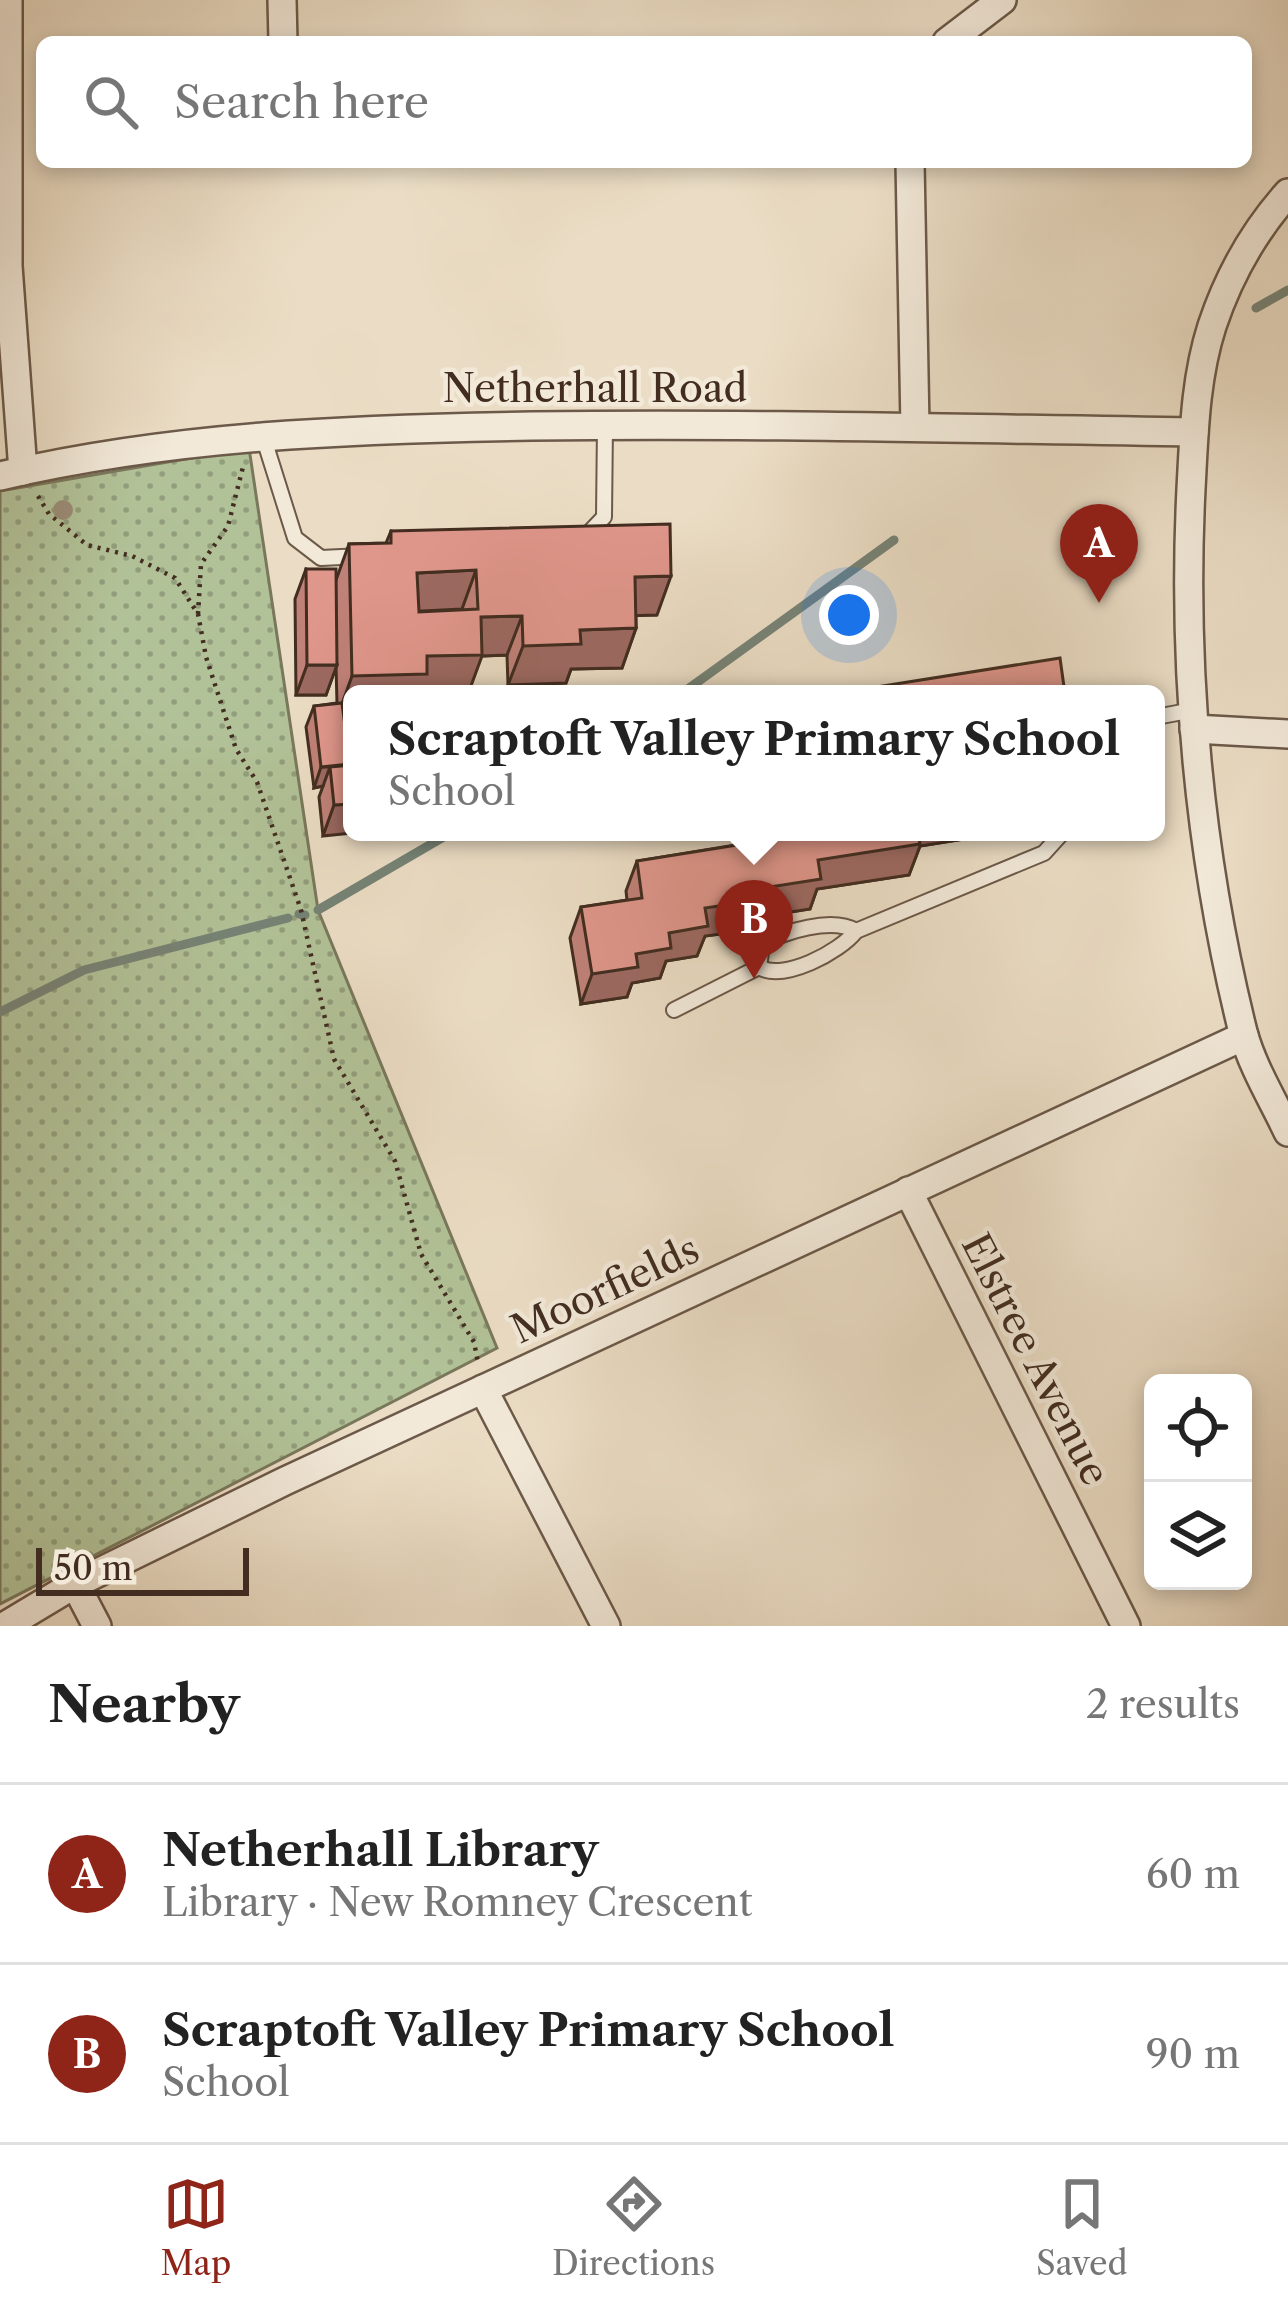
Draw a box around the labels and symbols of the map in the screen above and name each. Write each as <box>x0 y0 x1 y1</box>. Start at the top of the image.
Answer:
street label: Netherhall Road <box>443 364 747 412</box>
pin: A <box>1060 504 1138 603</box>
your location <box>819 585 879 645</box>
pin: B <box>715 880 793 979</box>
street label: Moorfields <box>504 1225 706 1353</box>
street label: Elstree Avenue <box>952 1225 1120 1493</box>
scale bar <box>36 1542 249 1595</box>

